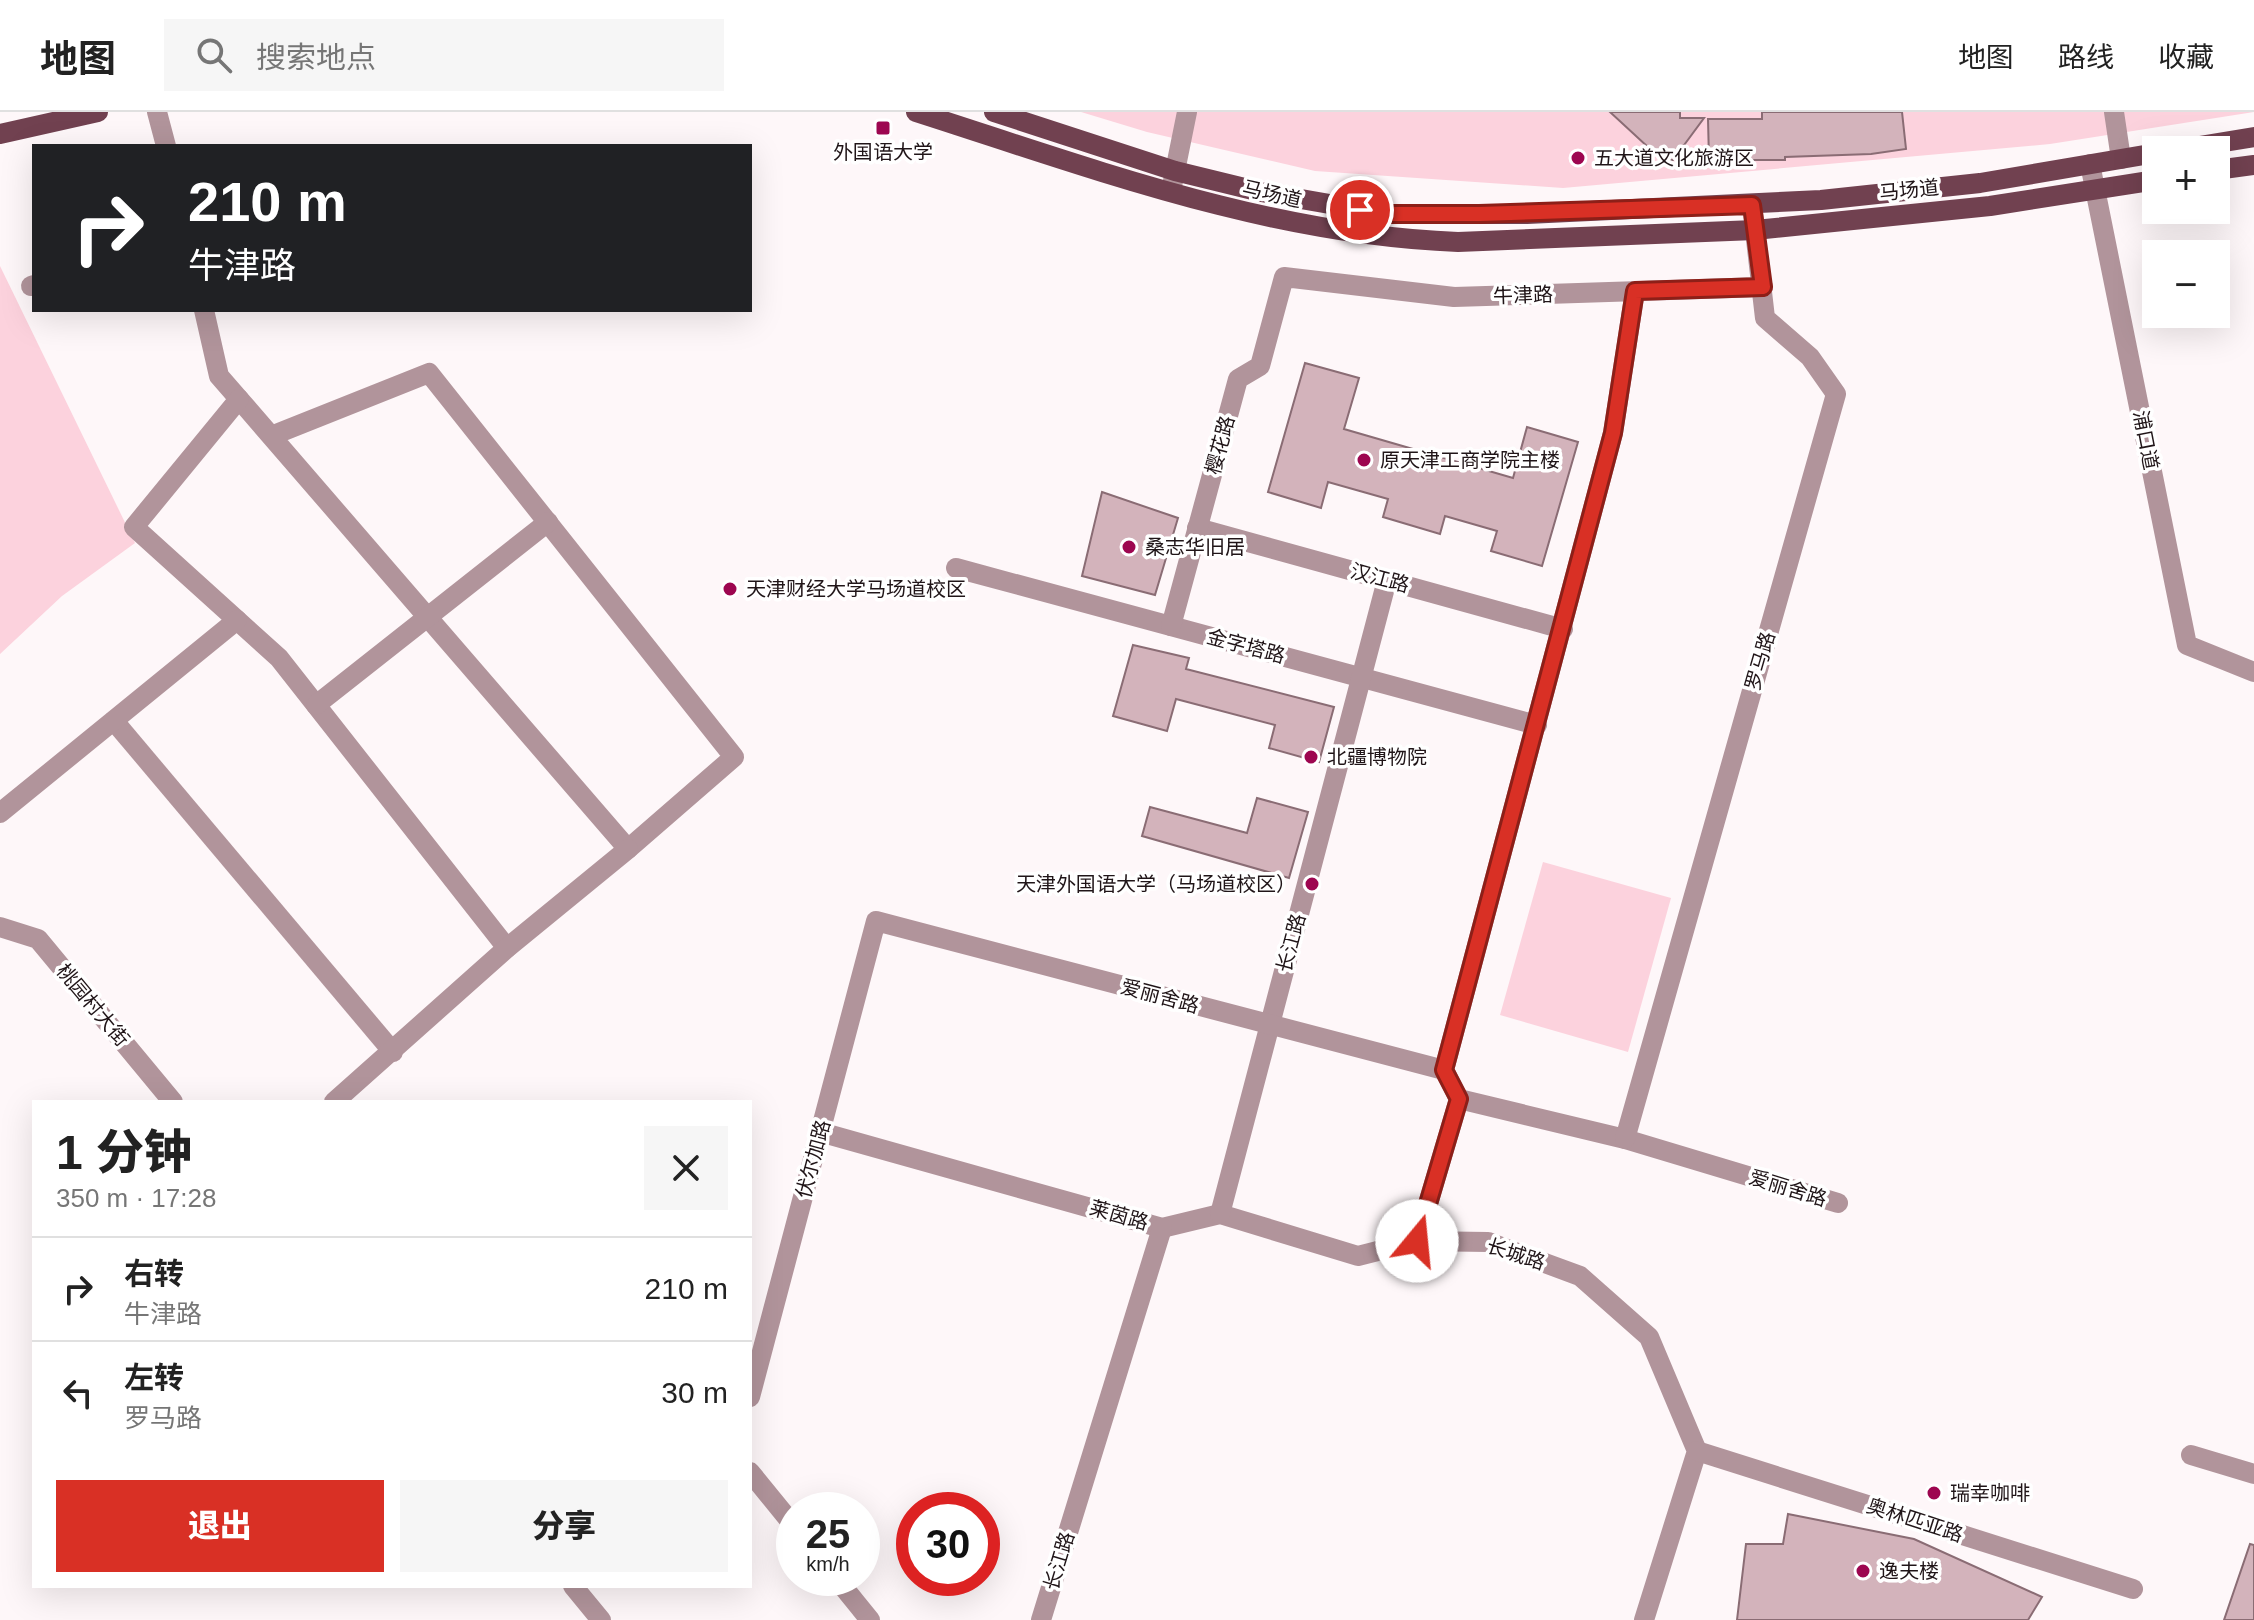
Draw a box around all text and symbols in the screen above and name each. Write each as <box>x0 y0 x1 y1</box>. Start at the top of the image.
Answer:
search box <box>164 19 724 91</box>
icon: search <box>192 33 236 77</box>
text: 地图 <box>40 38 116 80</box>
text: 搜索地点 <box>256 41 376 74</box>
text: 地图 <box>1958 42 2014 73</box>
text: 路线 <box>2058 42 2114 73</box>
text: 收藏 <box>2158 42 2214 73</box>
marker: 外国语大学 <box>874 119 892 137</box>
map controls <box>2142 136 2230 328</box>
button: + <box>2142 136 2230 224</box>
place label: 外国语大学 <box>833 141 933 163</box>
place label: 五大道文化旅游区 <box>1594 147 1754 169</box>
marker: 五大道文化旅游区 <box>1569 149 1587 167</box>
text: 210 m <box>188 170 347 233</box>
icon: right <box>56 176 160 280</box>
pin <box>1326 176 1394 244</box>
street label: 马场道 <box>1878 176 1940 204</box>
street label: 马场道 <box>1240 177 1304 211</box>
icon: arrive <box>1338 188 1382 232</box>
button: − <box>2142 240 2230 328</box>
text: 牛津路 <box>188 245 296 286</box>
street label: 牛津路 <box>1493 283 1553 307</box>
street label: 浦口道 <box>2129 408 2163 472</box>
street label: 樱花路 <box>1202 413 1238 477</box>
place label: 原天津工商学院主楼 <box>1380 449 1560 471</box>
marker: 原天津工商学院主楼 <box>1355 451 1373 469</box>
place label: 桑志华旧居 <box>1145 536 1245 558</box>
marker: 桑志华旧居 <box>1120 538 1138 556</box>
street label: 汉江路 <box>1348 560 1412 596</box>
place label: 天津财经大学马场道校区 <box>746 578 966 600</box>
marker: 天津财经大学马场道校区 <box>721 580 739 598</box>
street label: 金字塔路 <box>1205 625 1287 667</box>
street label: 罗马路 <box>1741 629 1779 693</box>
place label: 北疆博物院 <box>1327 746 1427 768</box>
marker: 北疆博物院 <box>1302 748 1320 766</box>
place label: 天津外国语大学（马场道校区） <box>1016 873 1296 895</box>
marker: 天津外国语大学（马场道校区） <box>1303 875 1321 893</box>
street label: 长江路 <box>1273 911 1309 975</box>
street label: 桃园村大街 <box>52 960 134 1050</box>
street label: 爱丽舍路 <box>1119 975 1201 1017</box>
street label: 伏尔加路 <box>792 1118 834 1200</box>
text: 1 分钟 <box>56 1126 192 1179</box>
button: close <box>644 1126 728 1210</box>
street label: 爱丽舍路 <box>1747 1166 1829 1210</box>
text: 350 m · 17:28 <box>56 1183 216 1213</box>
street label: 莱茵路 <box>1087 1196 1151 1234</box>
position arrow <box>1375 1199 1459 1283</box>
street label: 长城路 <box>1484 1234 1548 1274</box>
text: 右转 <box>124 1257 184 1290</box>
icon: right <box>56 1267 100 1311</box>
text: 210 m <box>645 1272 728 1305</box>
text: 牛津路 <box>124 1299 202 1329</box>
text: 左转 <box>124 1361 184 1394</box>
icon: left <box>56 1371 100 1415</box>
text: 30 m <box>661 1376 728 1409</box>
text: 罗马路 <box>124 1403 202 1433</box>
button: 退出 <box>56 1480 384 1572</box>
button: 分享 <box>400 1480 728 1572</box>
place label: 瑞幸咖啡 <box>1950 1482 2030 1504</box>
marker: 瑞幸咖啡 <box>1925 1484 1943 1502</box>
speed limit sign: 30 <box>896 1492 1000 1596</box>
street label: 奥林匹亚路 <box>1864 1494 1966 1546</box>
text: 25 <box>806 1512 850 1556</box>
street label: 长江路 <box>1040 1529 1078 1593</box>
text: km/h <box>806 1553 850 1575</box>
place label: 逸夫楼 <box>1879 1560 1939 1582</box>
marker: 逸夫楼 <box>1854 1562 1872 1580</box>

